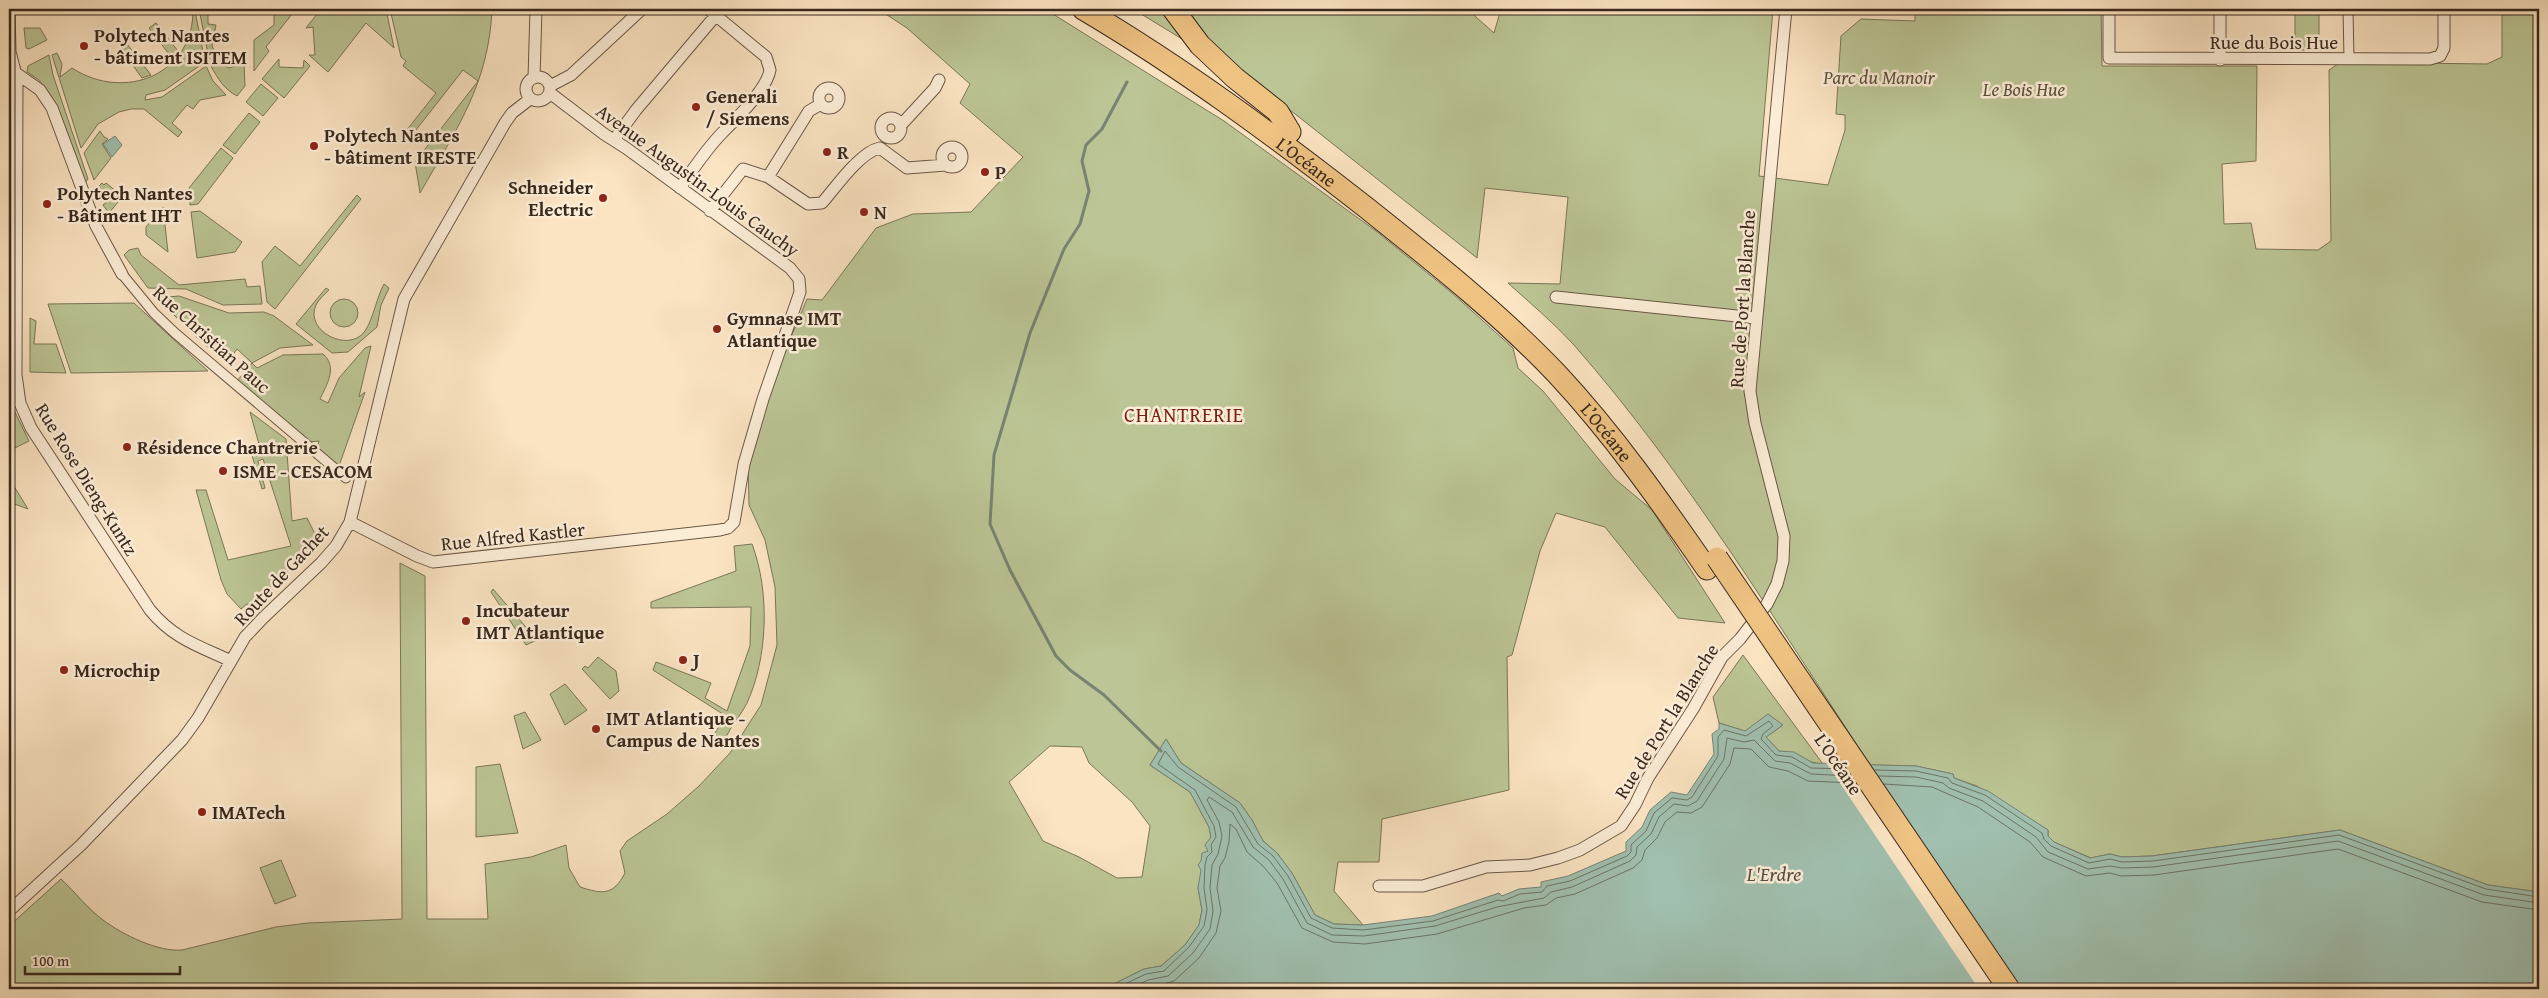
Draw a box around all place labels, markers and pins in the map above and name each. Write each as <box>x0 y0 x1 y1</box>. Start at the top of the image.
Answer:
place label: Polytech Nantes - bâtiment ISITEM <box>94 21 247 71</box>
marker: Polytech Nantes - bâtiment ISITEM <box>78 40 90 52</box>
place label: Generali / Siemens <box>706 82 789 132</box>
marker: Generali / Siemens <box>690 101 702 113</box>
place label: Polytech Nantes - bâtiment IRESTE <box>324 121 476 171</box>
place label: R <box>837 138 849 166</box>
marker: Polytech Nantes - bâtiment IRESTE <box>308 140 320 152</box>
marker: R <box>821 146 833 158</box>
place label: P <box>995 158 1006 186</box>
marker: P <box>979 166 991 178</box>
place label: Schneider Electric <box>508 173 593 223</box>
place label: Polytech Nantes - Bâtiment IHT <box>57 179 193 229</box>
marker: Schneider Electric <box>597 192 609 204</box>
marker: Polytech Nantes - Bâtiment IHT <box>41 198 53 210</box>
place label: N <box>874 198 887 226</box>
marker: N <box>858 206 870 218</box>
place label: Gymnase IMT Atlantique <box>727 304 841 354</box>
marker: Gymnase IMT Atlantique <box>711 323 723 335</box>
place label: Résidence Chantrerie <box>137 433 318 461</box>
marker: Résidence Chantrerie <box>121 441 133 453</box>
place label: ISME - CESACOM <box>233 457 373 485</box>
marker: ISME - CESACOM <box>217 465 229 477</box>
place label: Incubateur IMT Atlantique <box>476 596 604 646</box>
marker: Incubateur IMT Atlantique <box>460 615 472 627</box>
place label: J <box>690 646 700 674</box>
marker: J <box>677 654 689 666</box>
place label: Microchip <box>74 656 160 684</box>
marker: Microchip <box>58 664 70 676</box>
place label: IMT Atlantique - Campus de Nantes <box>606 704 760 754</box>
marker: IMT Atlantique - Campus de Nantes <box>590 723 602 735</box>
place label: IMATech <box>212 798 286 826</box>
marker: IMATech <box>196 806 208 818</box>

